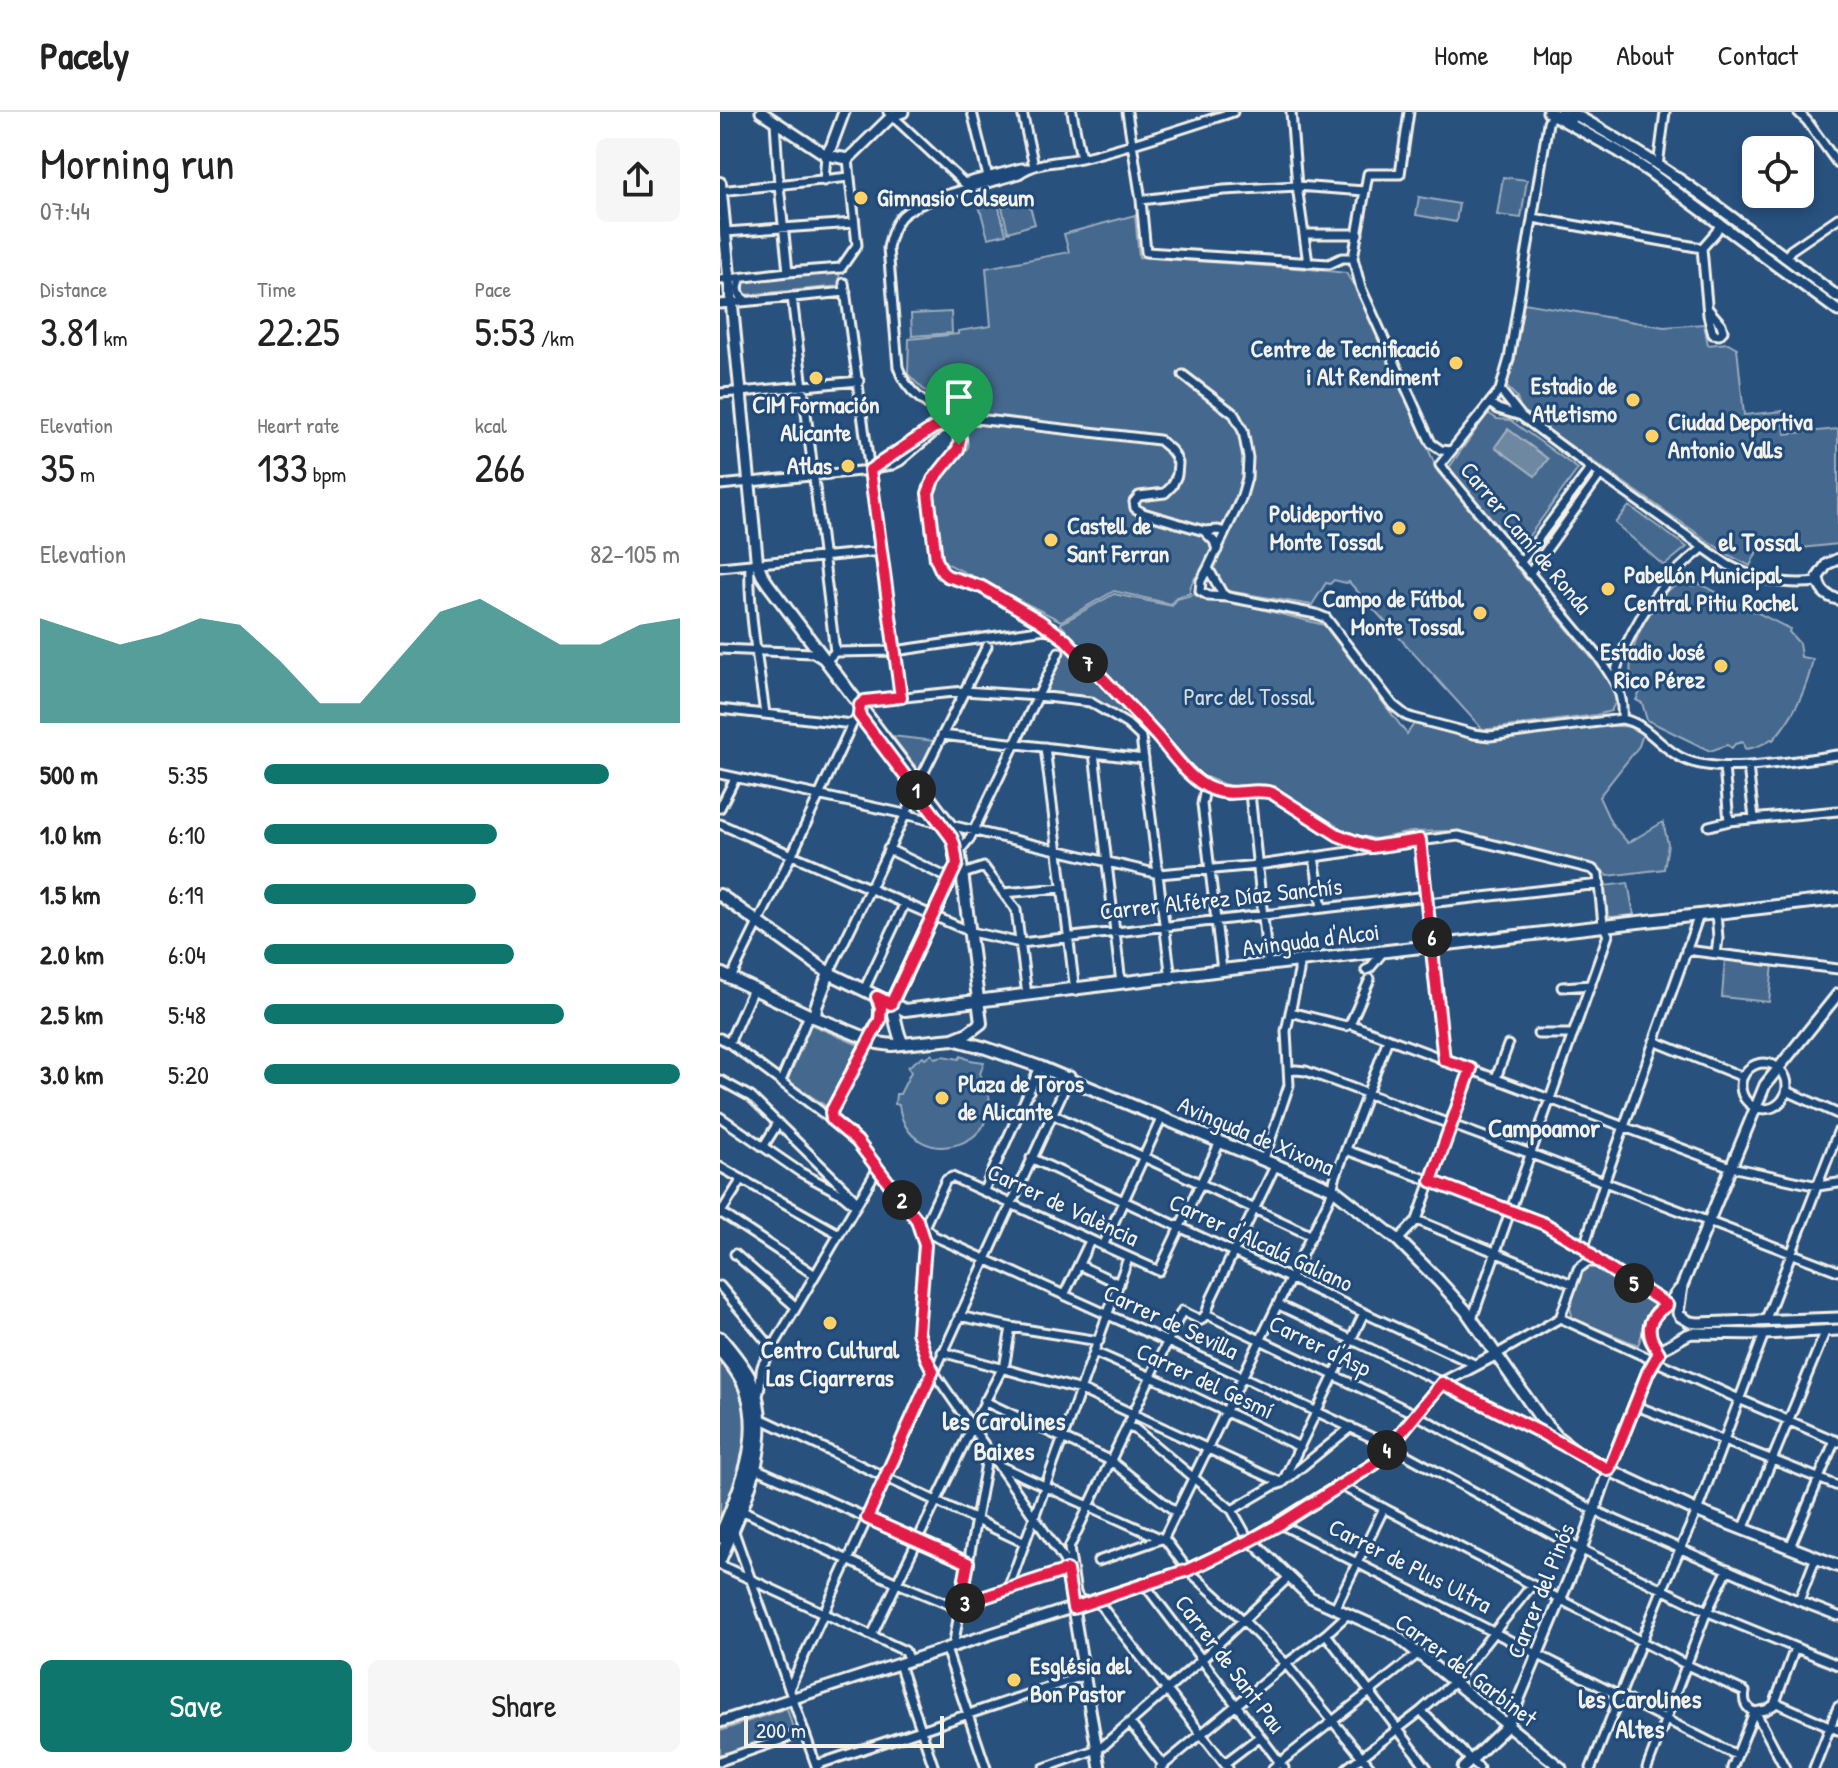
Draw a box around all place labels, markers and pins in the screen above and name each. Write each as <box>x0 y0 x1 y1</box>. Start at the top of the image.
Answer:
place label: Gimnasio Colseum <box>877 181 1034 213</box>
marker: Gimnasio Colseum <box>852 189 870 207</box>
place label: Centre de Tecnificació i Alt Rendiment <box>1250 332 1441 392</box>
marker: Centre de Tecnificació i Alt Rendiment <box>1447 354 1465 372</box>
pin <box>925 363 993 445</box>
marker: CIM Formación Alicante <box>807 369 825 387</box>
place label: Estadio de Atletismo <box>1531 369 1617 429</box>
place label: CIM Formación Alicante <box>752 388 880 448</box>
marker: Estadio de Atletismo <box>1624 391 1642 409</box>
place label: Ciudad Deportiva Antonio Valls <box>1668 405 1813 465</box>
marker: Ciudad Deportiva Antonio Valls <box>1643 427 1661 445</box>
place label: Atlas <box>787 449 832 481</box>
marker: Atlas <box>839 457 857 475</box>
place label: Polideportivo Monte Tossal <box>1269 497 1384 557</box>
place label: Castell de Sant Ferran <box>1067 509 1169 569</box>
marker: Polideportivo Monte Tossal <box>1390 519 1408 537</box>
marker: Castell de Sant Ferran <box>1042 531 1060 549</box>
place label: Pabellón Municipal Central Pitiu Rochel <box>1624 558 1799 618</box>
marker: Pabellón Municipal Central Pitiu Rochel <box>1599 580 1617 598</box>
place label: Campo de Fútbol Monte Tossal <box>1322 582 1465 642</box>
marker: Campo de Fútbol Monte Tossal <box>1471 604 1489 622</box>
place label: Estadio José Rico Pérez <box>1600 635 1706 695</box>
pin: 7 <box>1068 643 1108 683</box>
marker: Estadio José Rico Pérez <box>1712 657 1730 675</box>
pin: 1 <box>896 770 936 810</box>
pin: 6 <box>1412 917 1452 957</box>
place label: Plaza de Toros de Alicante <box>958 1067 1084 1127</box>
marker: Plaza de Toros de Alicante <box>933 1089 951 1107</box>
pin: 2 <box>882 1180 922 1220</box>
pin: 5 <box>1614 1263 1654 1303</box>
marker: Centro Cultural Las Cigarreras <box>821 1314 839 1332</box>
place label: Centro Cultural Las Cigarreras <box>761 1333 900 1394</box>
pin: 4 <box>1367 1430 1407 1470</box>
pin: 3 <box>945 1583 985 1623</box>
place label: Església del Bon Pastor <box>1030 1649 1132 1709</box>
marker: Església del Bon Pastor <box>1005 1671 1023 1689</box>

